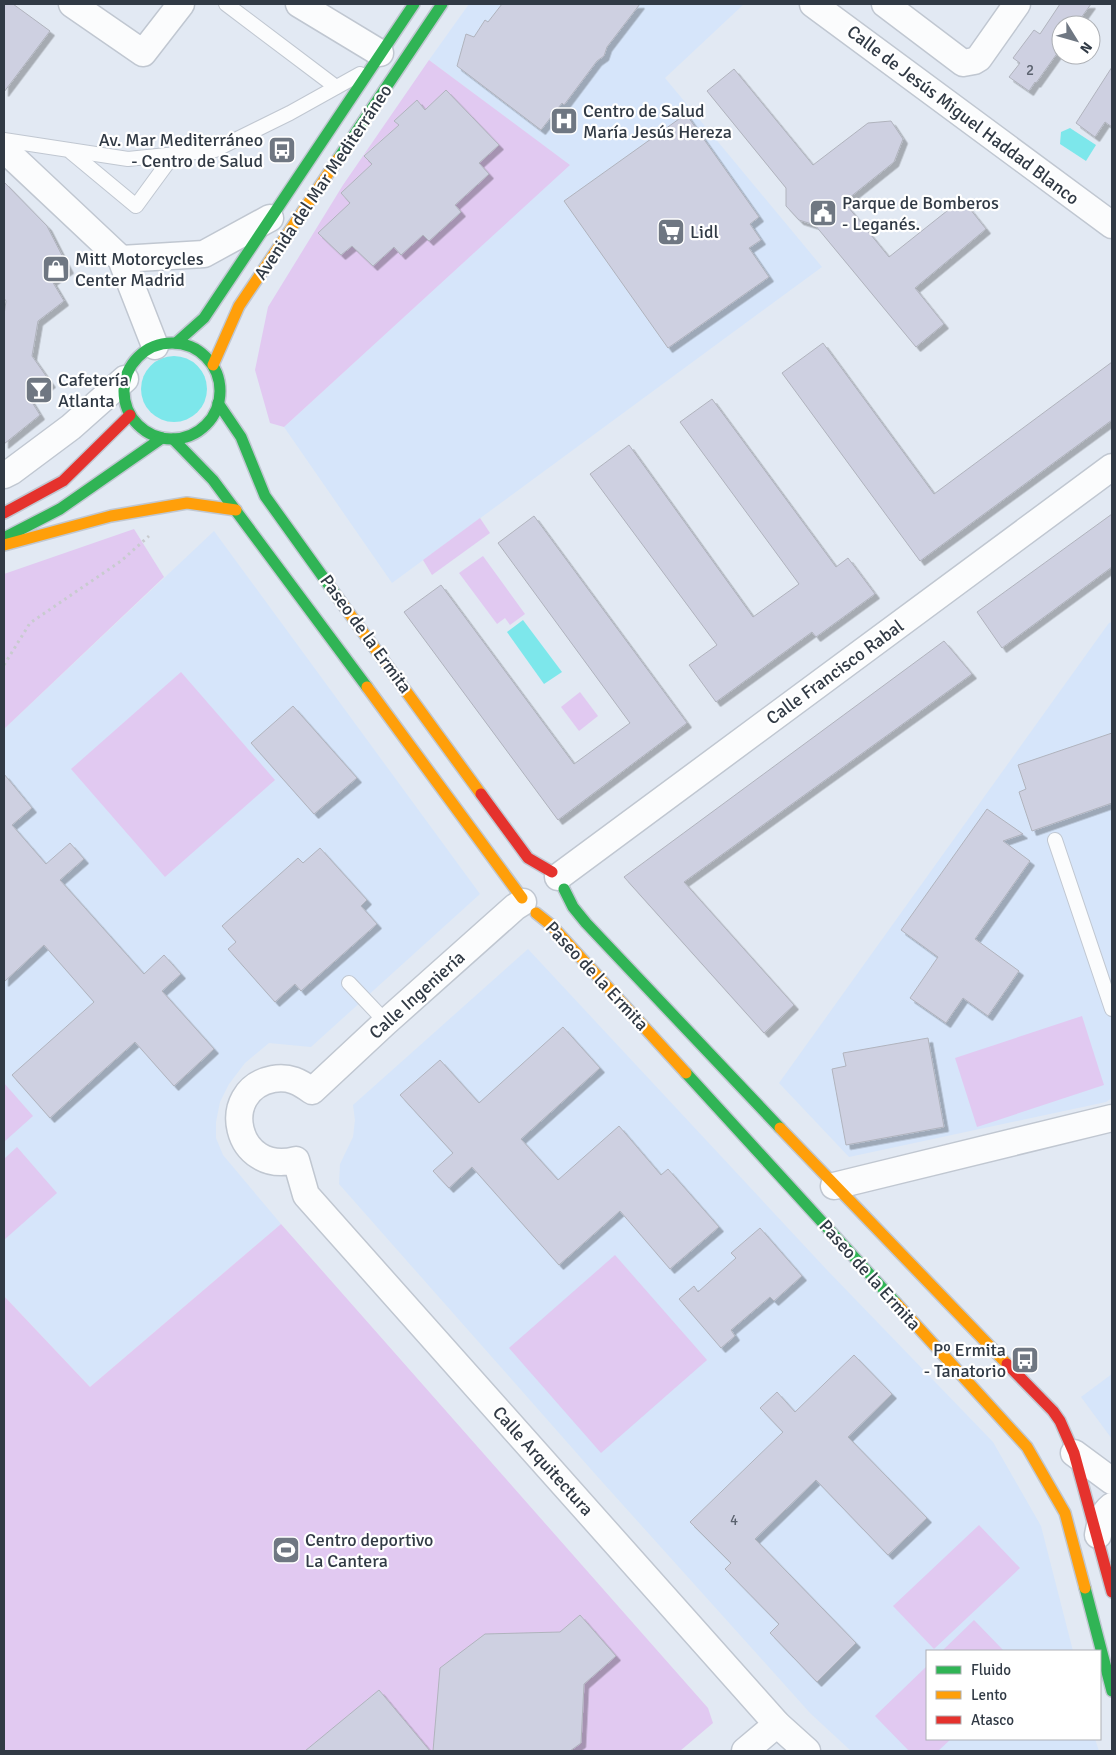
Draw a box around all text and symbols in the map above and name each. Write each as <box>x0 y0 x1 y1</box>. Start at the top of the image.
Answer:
north arrow <box>1051 15 1101 65</box>
street label: Calle de Jesús Miguel Haddad Blanco <box>843 20 1083 210</box>
text: N <box>1076 39 1096 57</box>
house number: 2 <box>1026 61 1034 79</box>
street label: Avenida del Mar Mediterráneo <box>249 80 397 284</box>
place label: Centro de Salud María Jesús Hereza <box>583 100 732 143</box>
hospital icon: Centro de Salud María Jesús Hereza <box>549 106 579 136</box>
place label: Av. Mar Mediterráneo - Centro de Salud <box>99 129 263 172</box>
bus stop icon: Av. Mar Mediterráneo - Centro de Salud <box>267 135 297 165</box>
place label: Parque de Bomberos - Leganés. <box>842 192 999 235</box>
public building icon: Parque de Bomberos - Leganés. <box>808 198 838 228</box>
supermarket icon: Lidl <box>656 217 686 247</box>
place label: Lidl <box>690 221 719 243</box>
place label: Mitt Motorcycles Center Madrid <box>75 248 204 291</box>
shop icon: Mitt Motorcycles Center Madrid <box>41 254 71 284</box>
place label: Cafetería Atlanta <box>58 369 129 412</box>
bar icon: Cafetería Atlanta <box>24 375 54 405</box>
street label: Paseo de la Ermita <box>316 570 416 698</box>
street label: Calle Francisco Rabal <box>762 615 908 729</box>
street label: Paseo de la Ermita <box>541 917 653 1035</box>
street label: Calle Ingeniería <box>365 946 469 1044</box>
street label: Paseo de la Ermita <box>815 1215 925 1335</box>
place label: Pº Ermita - Tanatorio <box>924 1339 1006 1382</box>
bus stop icon: Pº Ermita - Tanatorio <box>1010 1345 1040 1375</box>
street label: Calle Arquitectura <box>488 1402 598 1520</box>
house number: 4 <box>730 1511 738 1529</box>
place label: Centro deportivo La Cantera <box>305 1529 433 1572</box>
sports icon: Centro deportivo La Cantera <box>271 1535 301 1565</box>
legend <box>926 1650 1101 1740</box>
text: Fluido <box>971 1661 1011 1679</box>
text: Lento <box>971 1686 1007 1704</box>
text: Atasco <box>971 1711 1014 1729</box>

